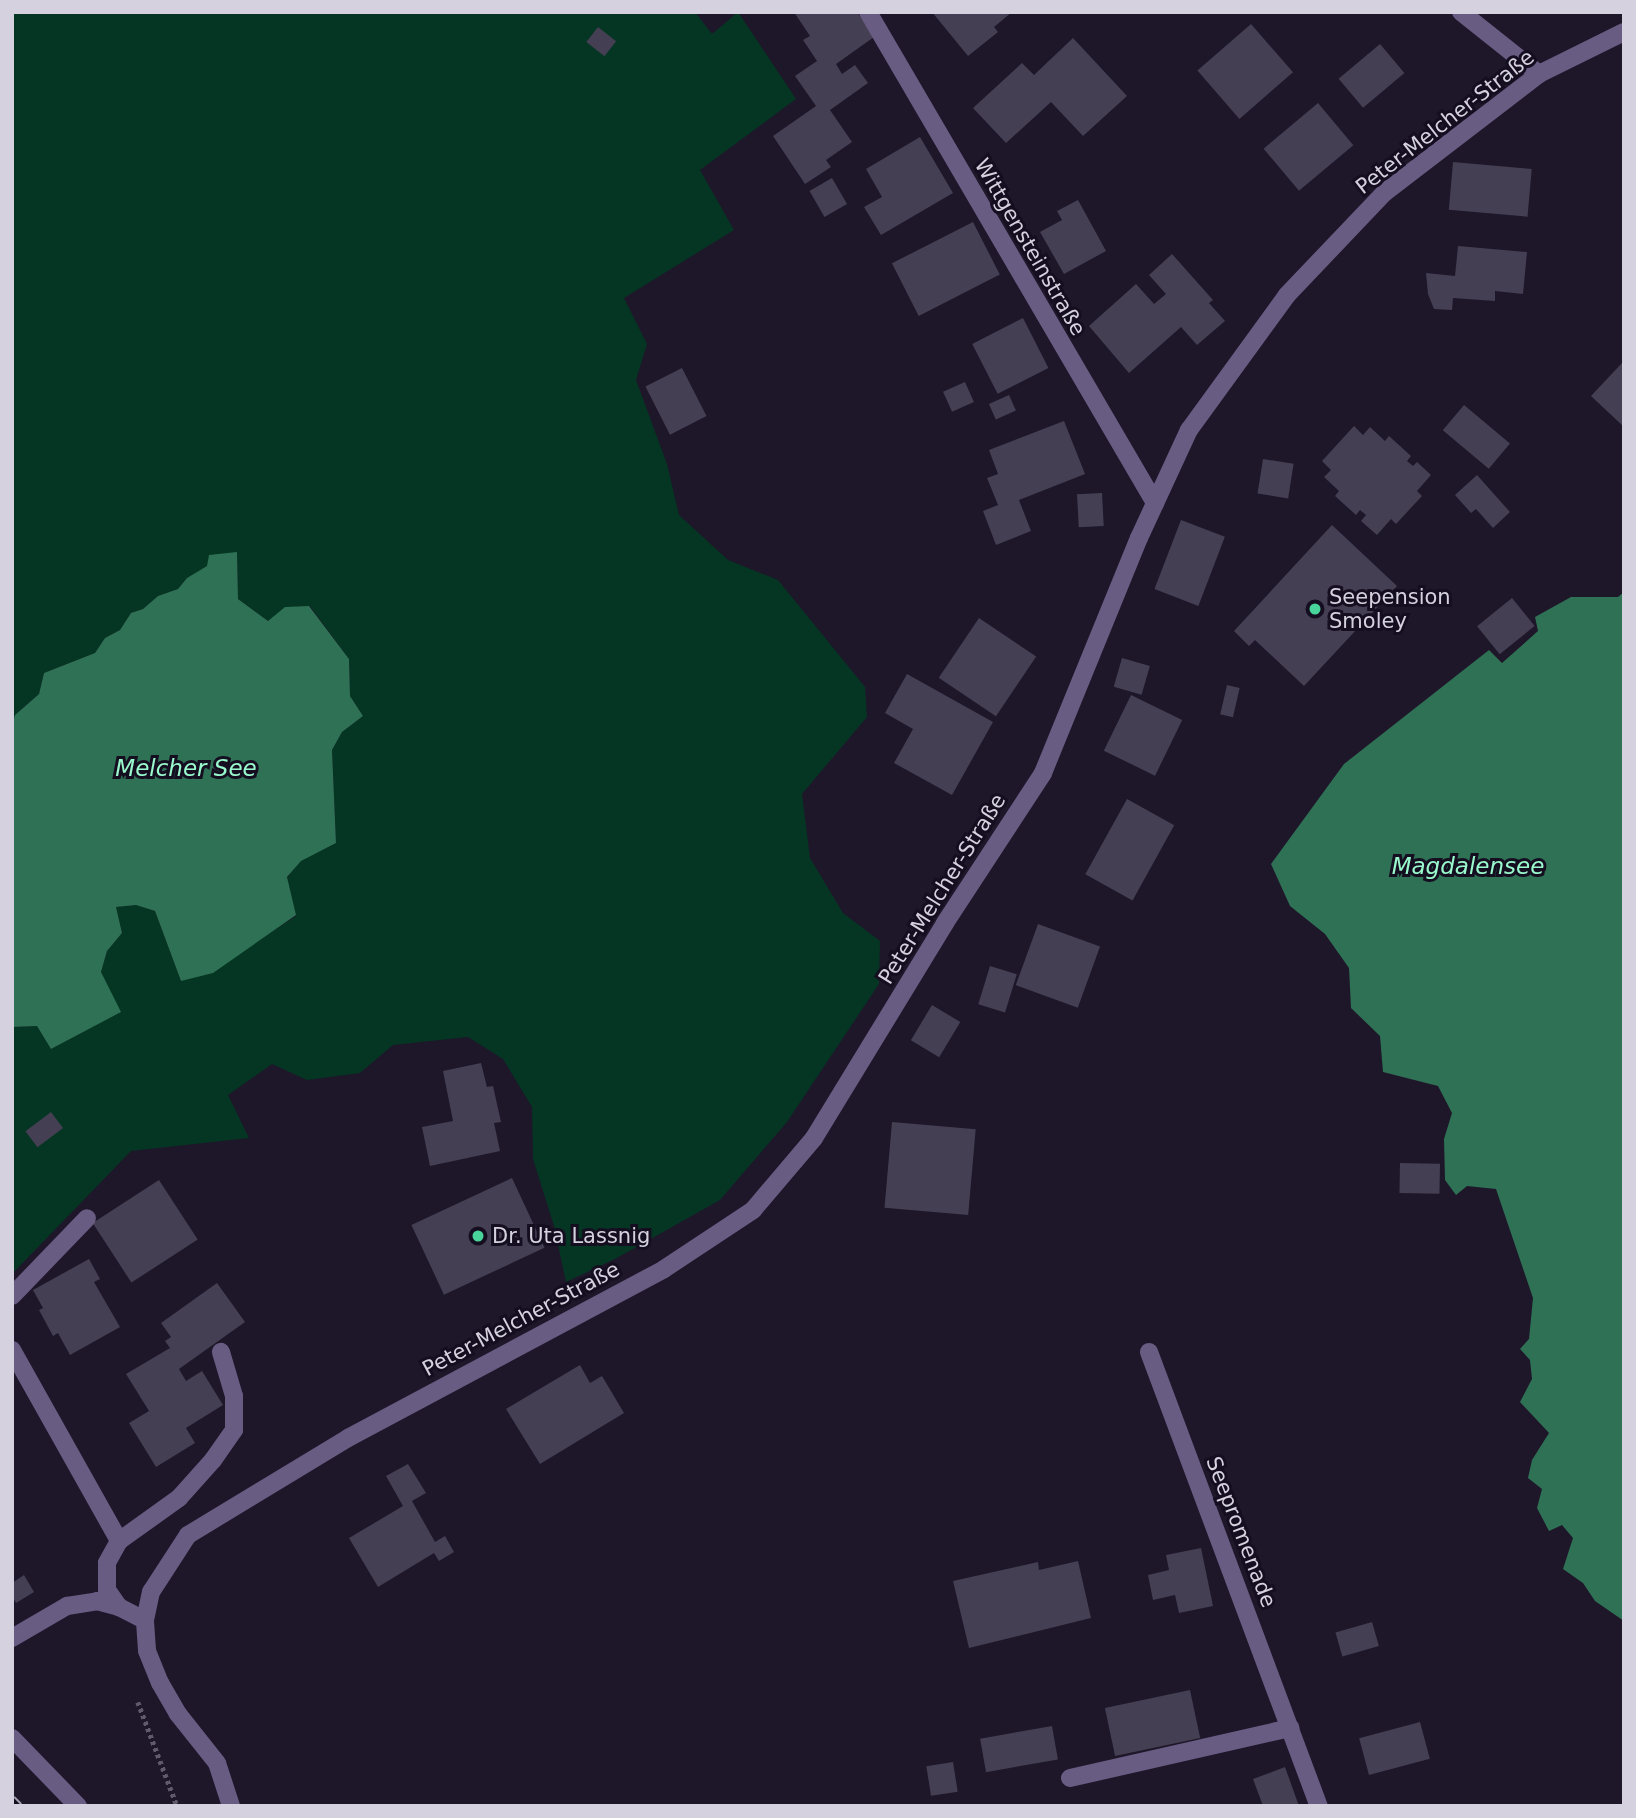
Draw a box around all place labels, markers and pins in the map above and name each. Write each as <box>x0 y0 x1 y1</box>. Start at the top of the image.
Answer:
place label: Seepension Smoley <box>1329 584 1451 634</box>
marker: Seepension Smoley <box>1307 601 1323 617</box>
place label: Dr. Uta Lassnig <box>492 1223 650 1249</box>
marker: Dr. Uta Lassnig <box>470 1228 486 1244</box>

